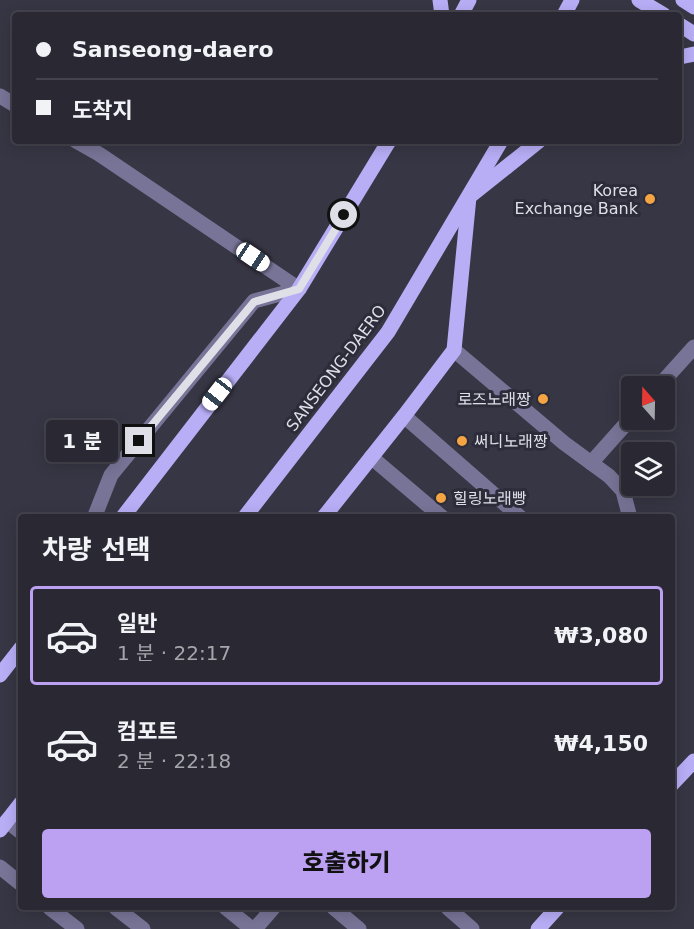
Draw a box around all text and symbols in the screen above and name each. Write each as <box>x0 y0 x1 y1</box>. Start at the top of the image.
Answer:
text: Sanseong-daero <box>72 37 274 62</box>
text: 도착지 <box>72 98 133 123</box>
place label: Korea Exchange Bank <box>515 181 639 218</box>
marker: Korea Exchange Bank <box>643 192 657 206</box>
route start <box>330 201 357 228</box>
car <box>233 239 273 275</box>
street label: SANSEONG-DAERO <box>282 301 390 435</box>
car <box>199 374 235 414</box>
north arrow <box>621 376 675 430</box>
map controls <box>621 376 675 496</box>
place label: 로즈노래짱 <box>457 390 531 409</box>
marker: 로즈노래짱 <box>536 392 550 406</box>
callout: 1 분 <box>46 420 118 462</box>
route end <box>125 427 152 454</box>
text: 1 분 <box>62 429 102 453</box>
place label: 써니노래짱 <box>474 432 548 451</box>
marker: 써니노래짱 <box>455 434 469 448</box>
button: layers <box>621 442 675 496</box>
place label: 힐링노래빵 <box>453 489 527 508</box>
marker: 힐링노래빵 <box>434 491 448 505</box>
text: 차량 선택 <box>42 534 151 565</box>
icon: car <box>45 609 99 663</box>
text: 일반 <box>117 611 157 636</box>
text: ₩3,080 <box>554 623 648 648</box>
text: 1 분 · 22:17 <box>117 641 231 665</box>
icon: car <box>45 717 99 771</box>
text: 컴포트 <box>117 719 178 744</box>
text: ₩4,150 <box>554 731 648 756</box>
text: 2 분 · 22:18 <box>117 749 231 773</box>
button: 호출하기 <box>42 829 651 898</box>

